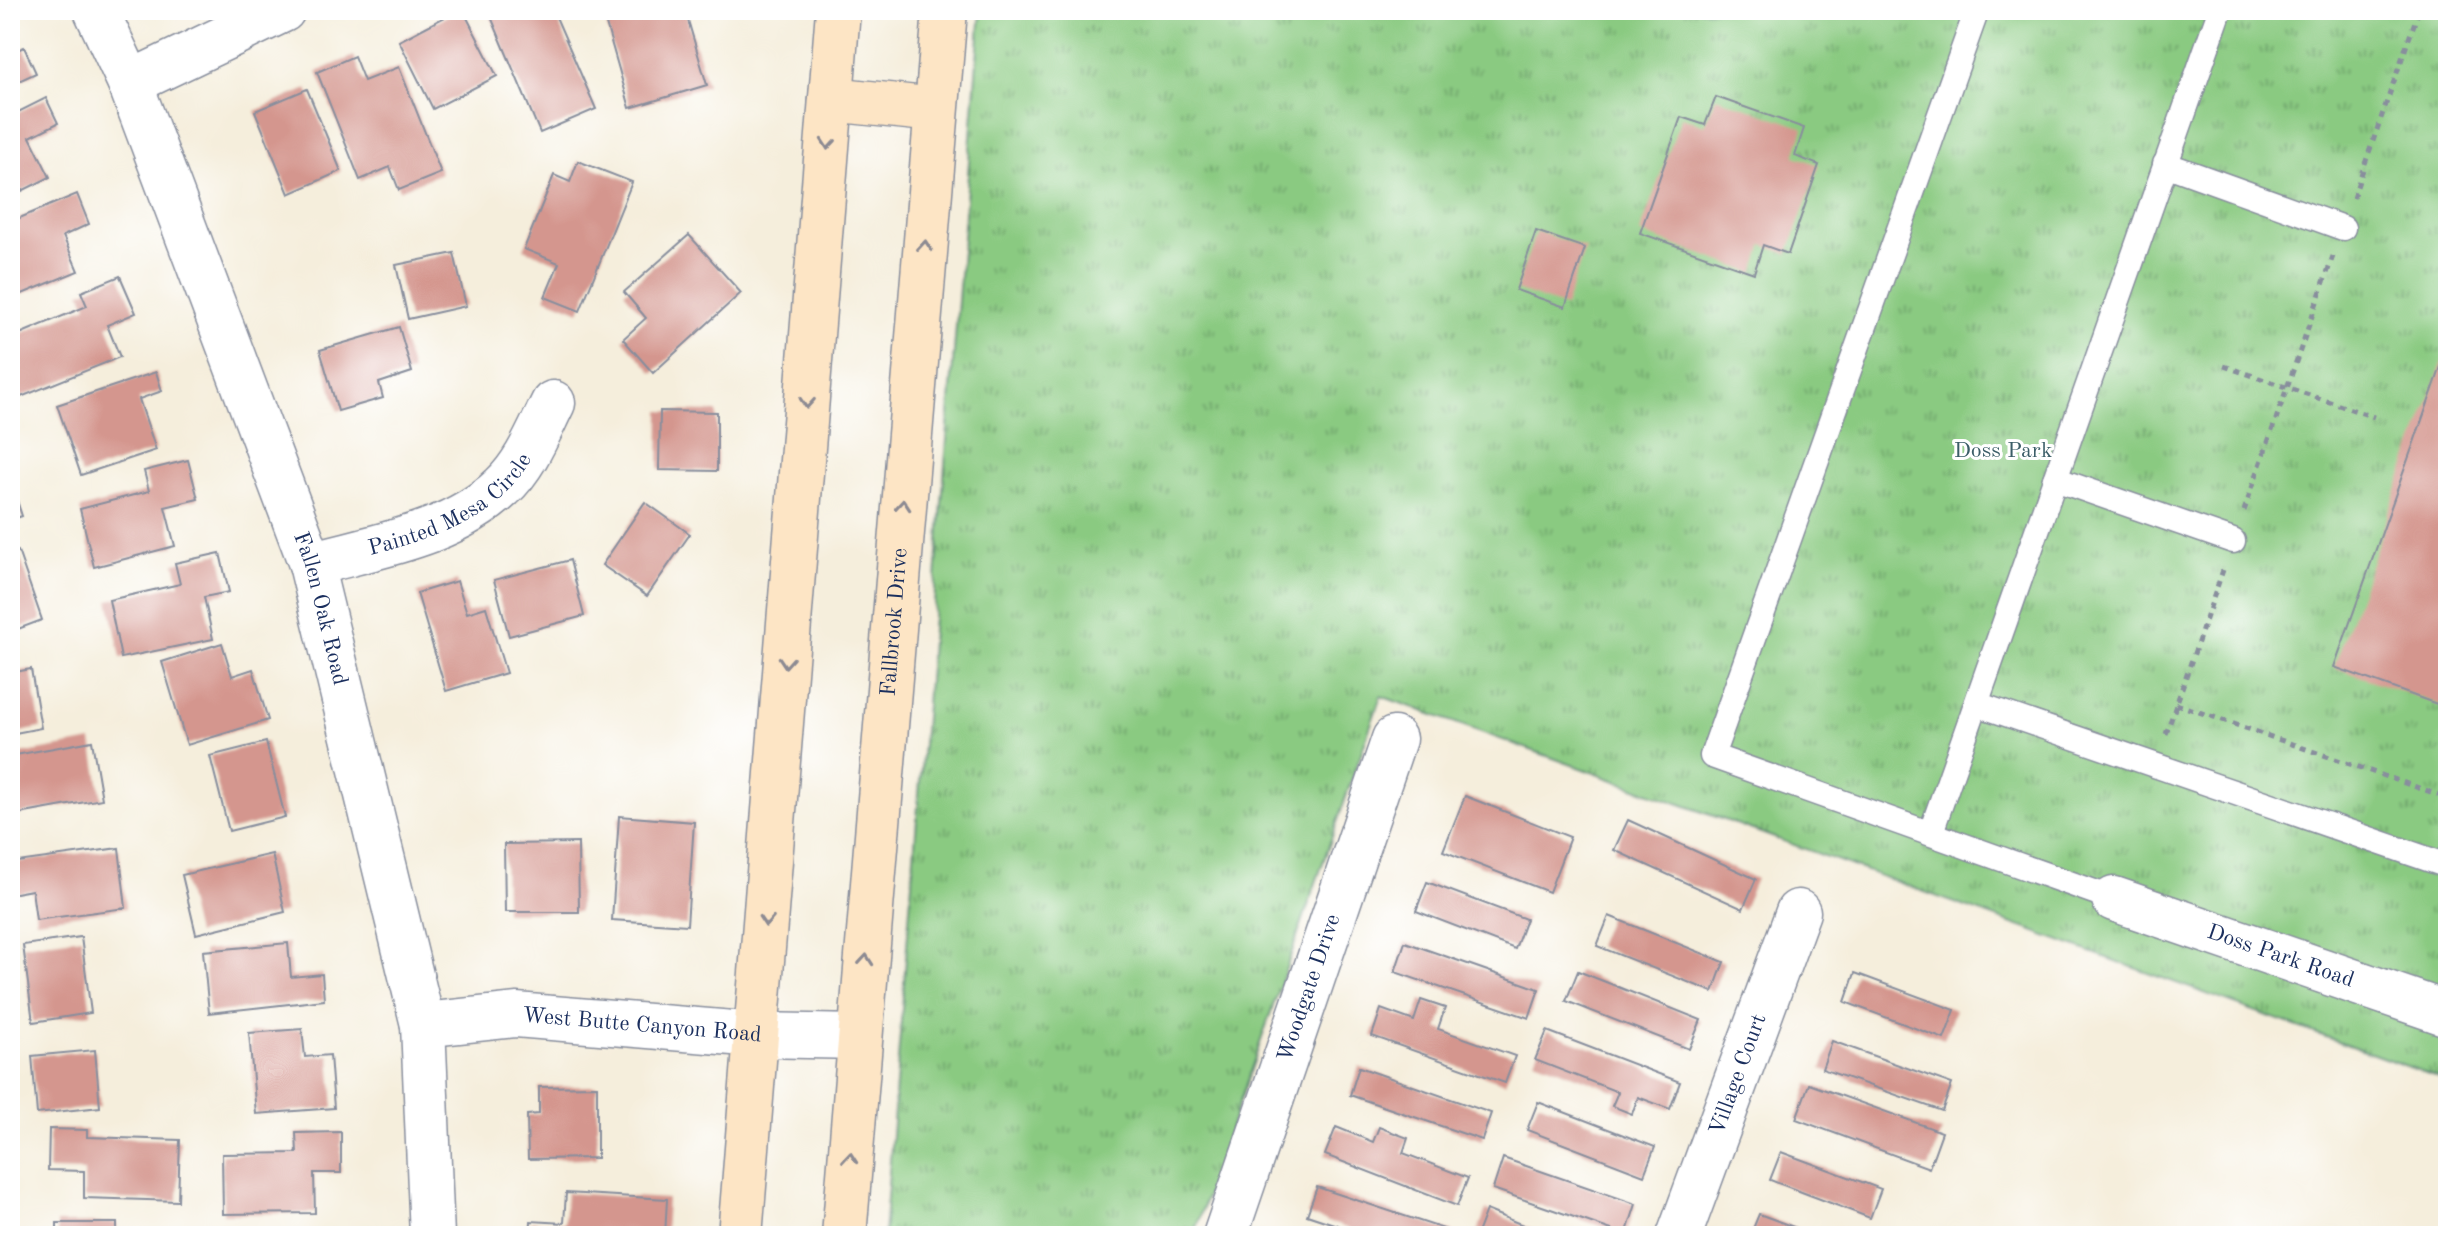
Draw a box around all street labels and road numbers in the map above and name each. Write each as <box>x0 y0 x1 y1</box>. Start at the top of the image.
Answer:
street label: Painted Mesa Circle <box>366 450 536 560</box>
street label: Fallen Oak Road <box>289 529 351 687</box>
street label: Fallbrook Drive <box>878 547 912 697</box>
street label: Woodgate Drive <box>1274 911 1345 1065</box>
street label: Doss Park Road <box>2204 921 2357 992</box>
street label: West Butte Canyon Road <box>522 1005 762 1046</box>
street label: Village Court <box>1706 1011 1771 1138</box>

